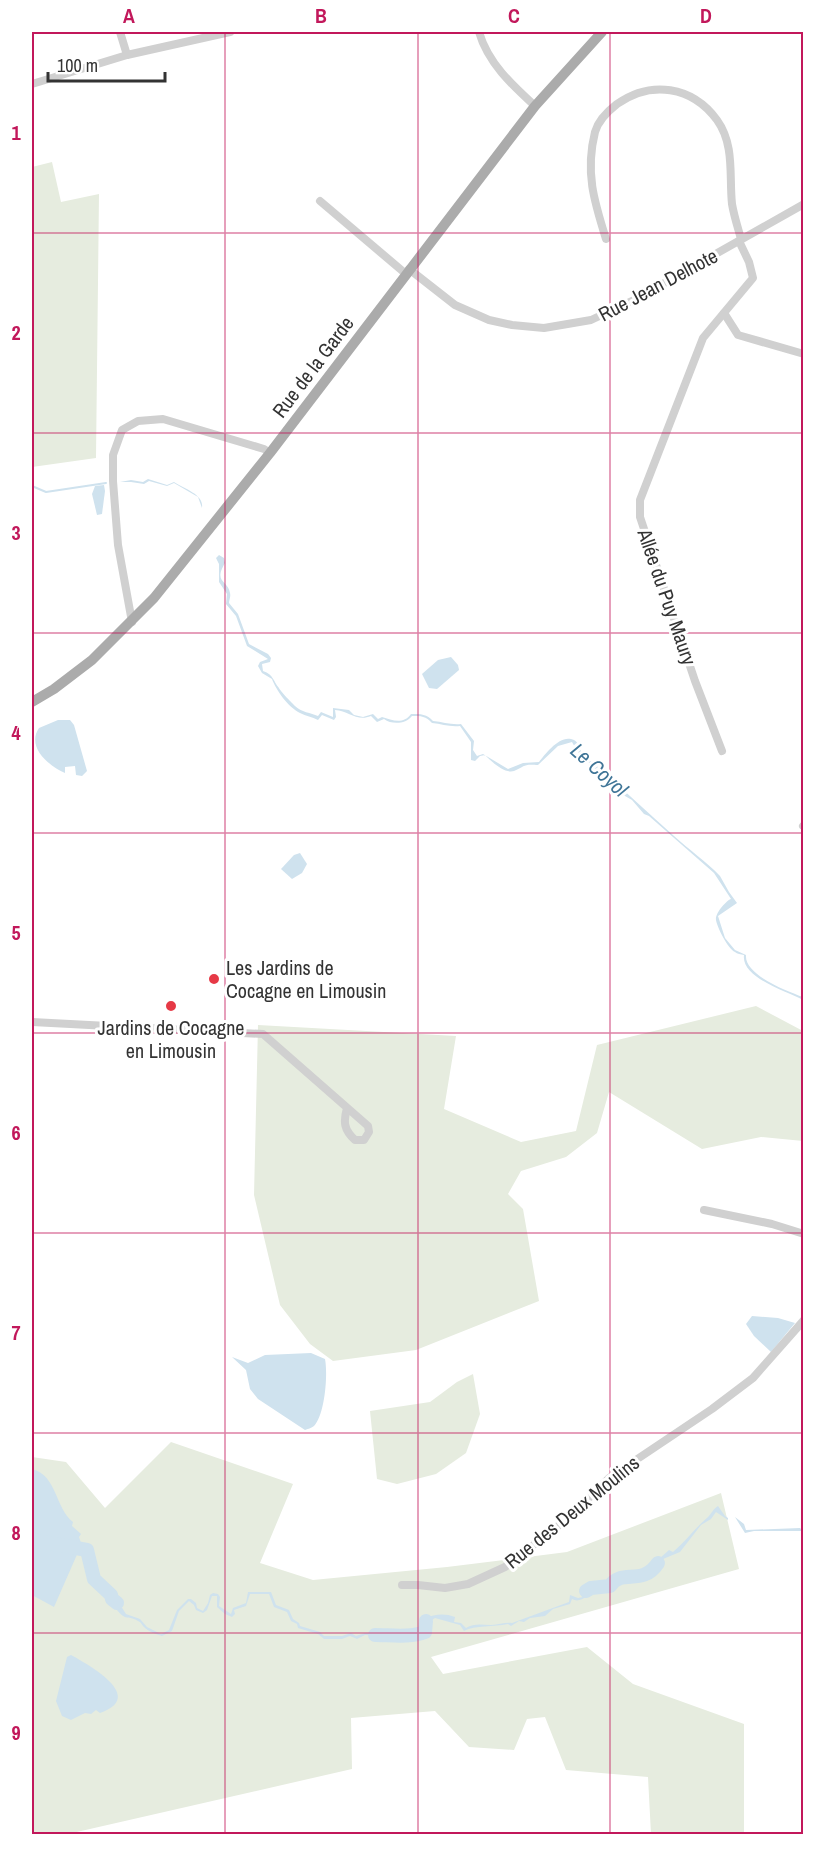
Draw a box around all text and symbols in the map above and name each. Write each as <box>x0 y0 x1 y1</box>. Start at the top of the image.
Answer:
text: A <box>123 2 135 29</box>
text: B <box>315 2 327 29</box>
text: C <box>508 2 520 29</box>
text: D <box>700 2 712 29</box>
scale bar <box>48 45 165 83</box>
text: 100 m <box>57 53 98 78</box>
text: 1 <box>11 119 21 146</box>
street label: Rue Jean Delhote <box>593 242 722 327</box>
street label: Rue de la Garde <box>266 311 360 423</box>
text: 2 <box>11 319 21 346</box>
text: 3 <box>11 519 21 546</box>
street label: Allée du Puy Maury <box>631 524 704 669</box>
text: 4 <box>11 719 21 746</box>
water label: Le Coyol <box>564 736 635 804</box>
text: 5 <box>11 919 21 946</box>
place label: Les Jardins de Cocagne en Limousin <box>226 954 386 1004</box>
marker: Les Jardins de Cocagne en Limousin <box>207 972 221 986</box>
marker: Jardins de Cocagne en Limousin <box>164 999 178 1013</box>
place label: Jardins de Cocagne en Limousin <box>98 1014 244 1064</box>
text: 6 <box>11 1119 21 1146</box>
text: 7 <box>11 1319 21 1346</box>
street label: Rue des Deux Moulins <box>499 1449 645 1574</box>
text: 8 <box>11 1519 21 1546</box>
text: 9 <box>11 1719 21 1746</box>

